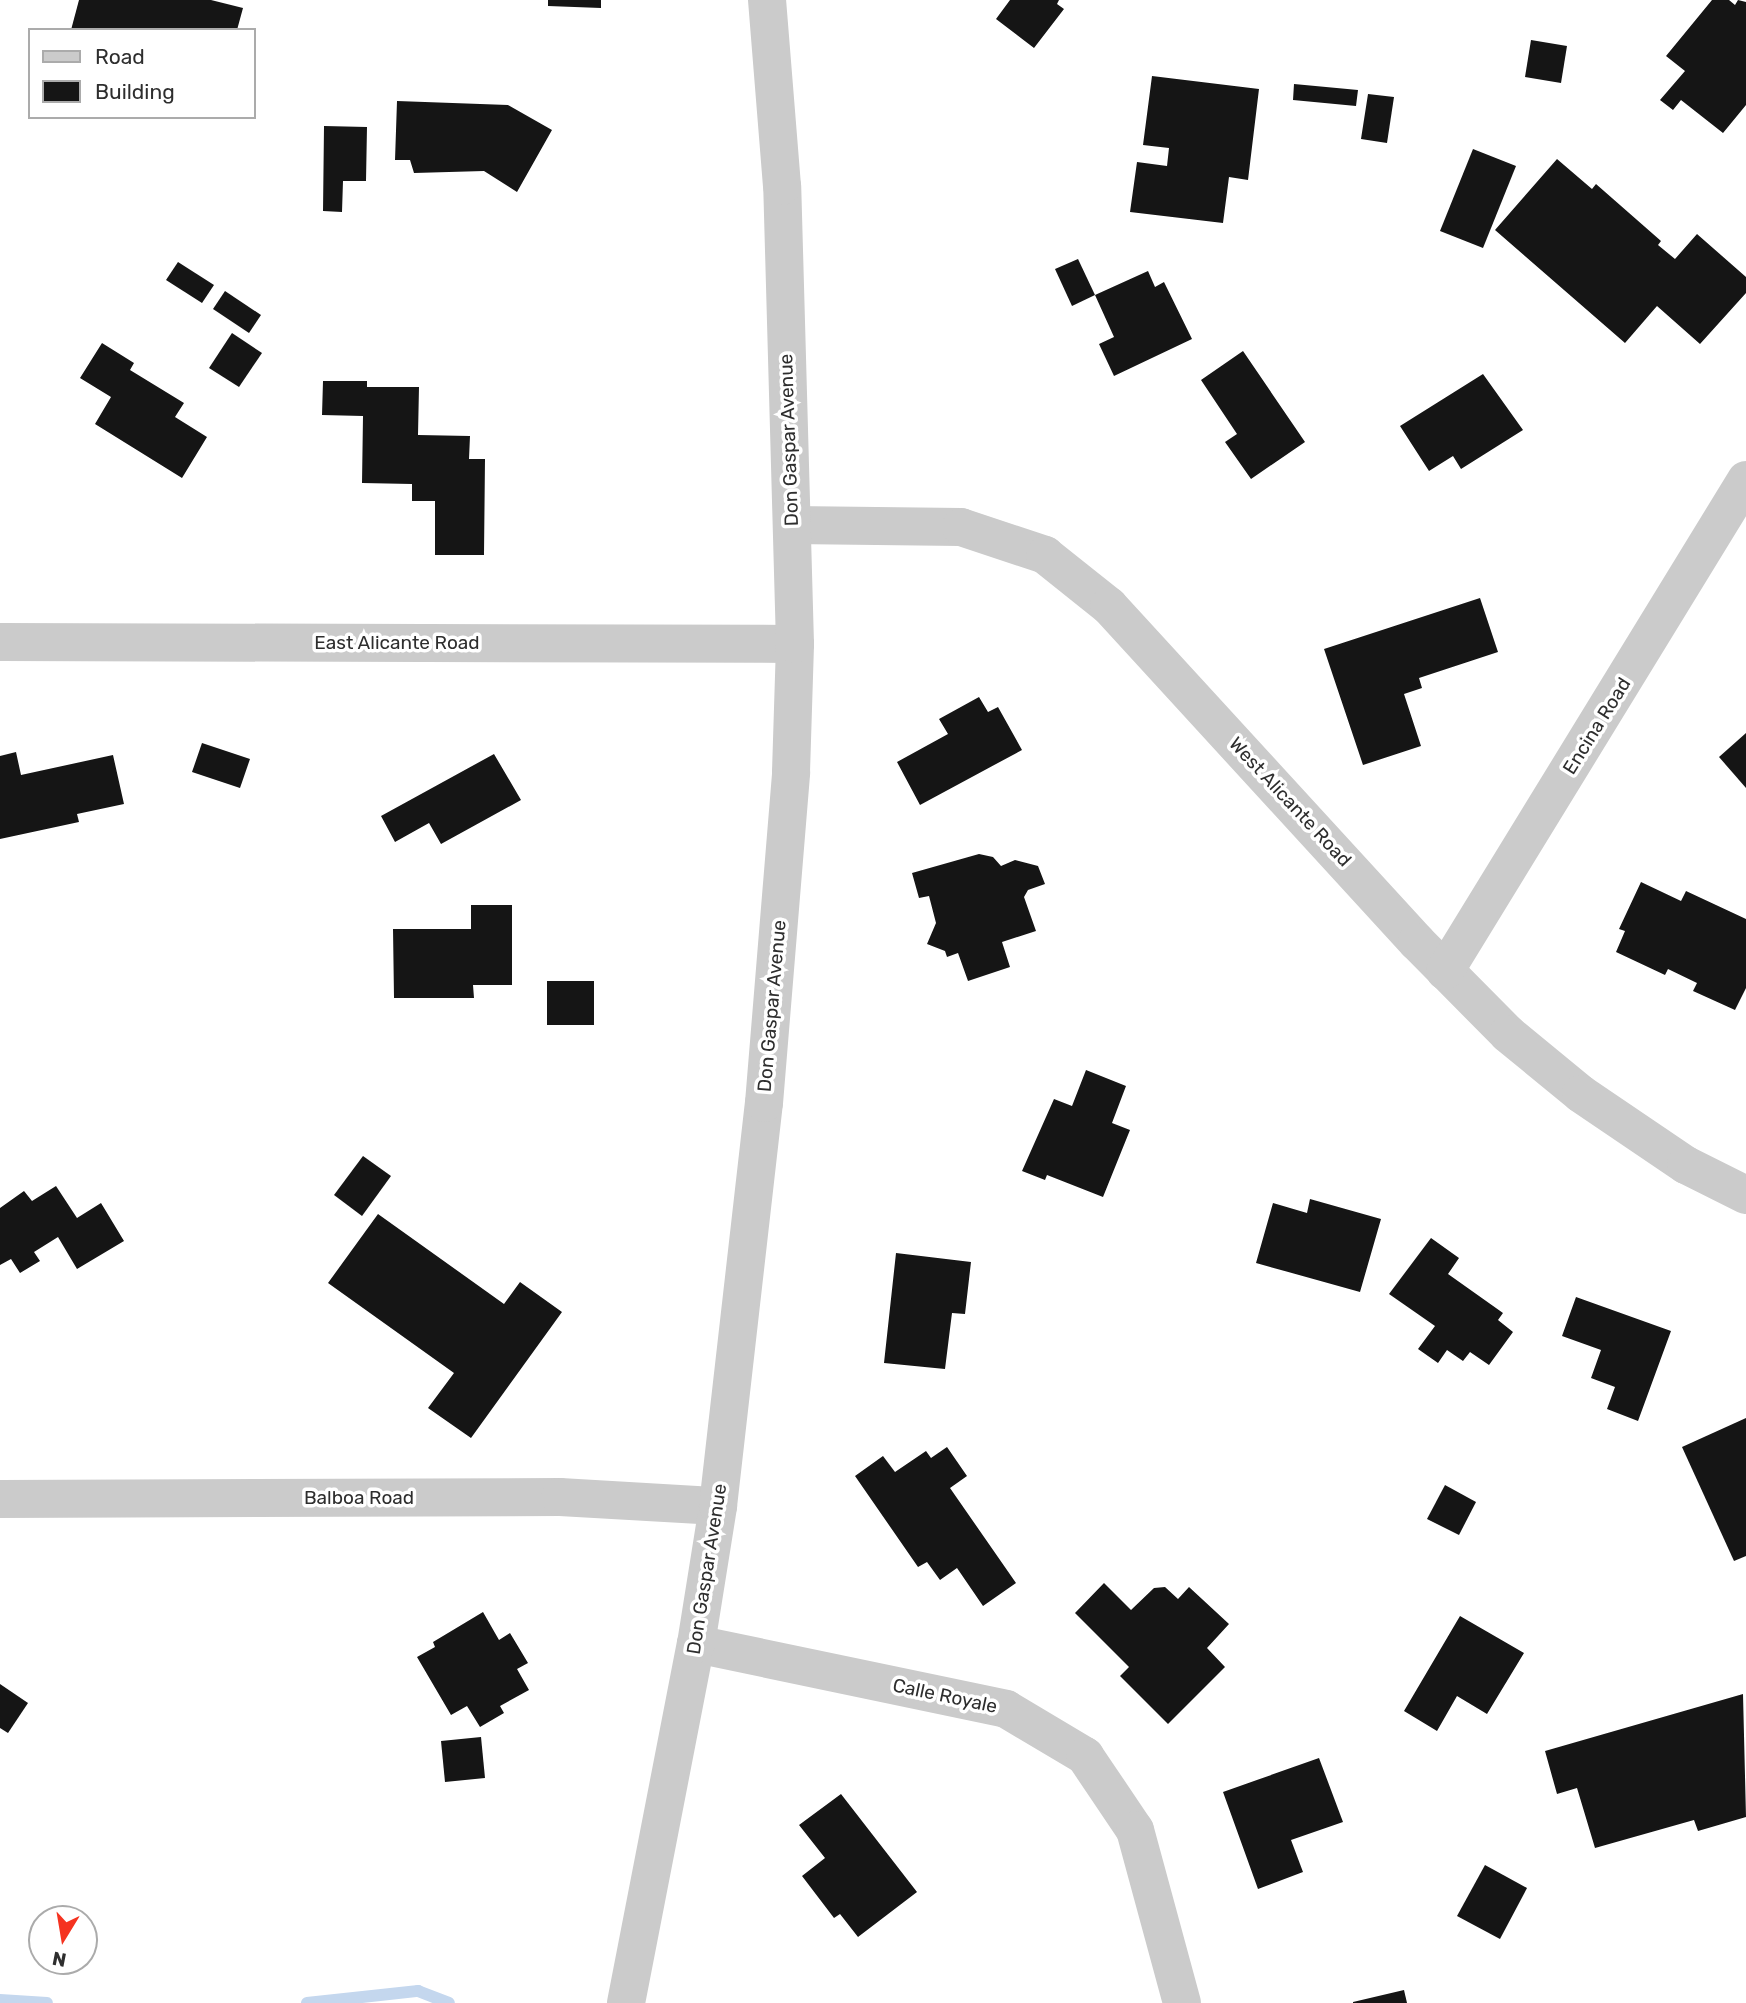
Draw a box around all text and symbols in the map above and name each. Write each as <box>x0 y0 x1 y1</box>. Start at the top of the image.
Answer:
legend <box>28 28 256 119</box>
text: Road <box>95 44 145 69</box>
text: Building <box>95 79 175 104</box>
street label: Don Gaspar Avenue <box>775 353 803 527</box>
street label: East Alicante Road <box>314 632 480 654</box>
street label: Encina Road <box>1558 673 1636 779</box>
street label: West Alicante Road <box>1224 732 1356 872</box>
street label: Don Gaspar Avenue <box>753 919 791 1093</box>
street label: Don Gaspar Avenue <box>682 1482 732 1656</box>
street label: Balboa Road <box>304 1487 414 1509</box>
street label: Calle Royale <box>891 1674 999 1718</box>
north arrow <box>28 1905 98 1975</box>
text: N <box>50 1947 68 1972</box>

